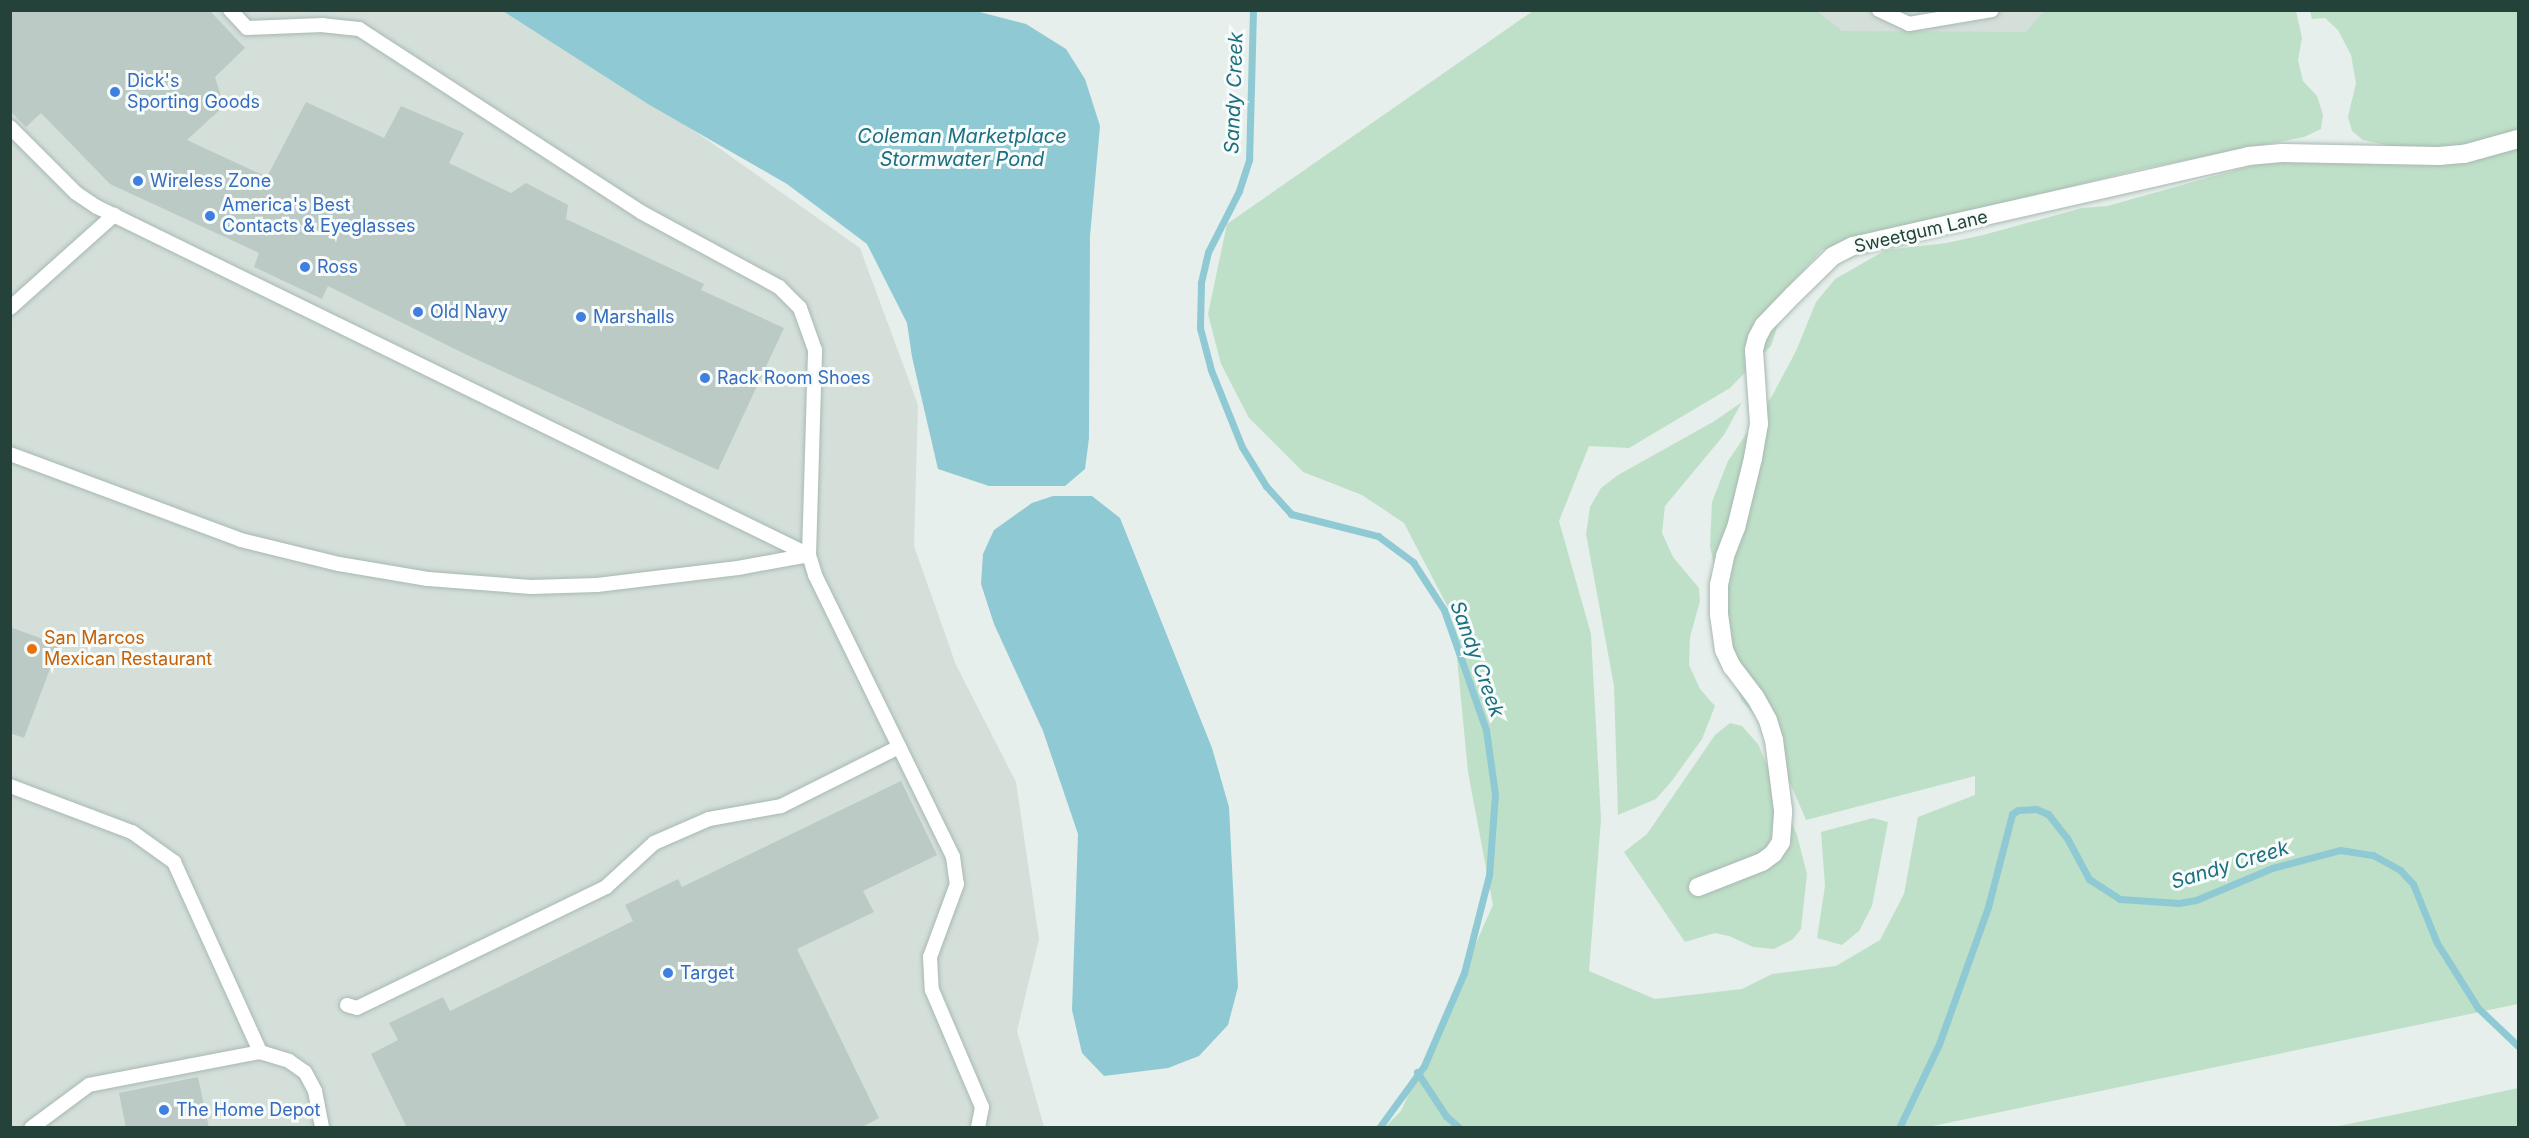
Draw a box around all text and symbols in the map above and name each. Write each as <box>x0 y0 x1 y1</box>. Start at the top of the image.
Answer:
water label: Sandy Creek <box>1220 32 1248 154</box>
place label: Dick's Sporting Goods <box>127 71 260 113</box>
marker: Dick's Sporting Goods <box>108 85 122 99</box>
water label: Coleman Marketplace Stormwater Pond <box>857 124 1067 171</box>
place label: Wireless Zone <box>150 170 271 192</box>
marker: Wireless Zone <box>131 174 145 188</box>
place label: America's Best Contacts & Eyeglasses <box>222 195 415 238</box>
street label: Sweetgum Lane <box>1852 206 1990 258</box>
marker: America's Best Contacts & Eyeglasses <box>203 209 217 223</box>
place label: Ross <box>317 256 358 278</box>
marker: Ross <box>298 260 312 274</box>
place label: Old Navy <box>430 301 508 323</box>
marker: Old Navy <box>411 305 425 319</box>
place label: Marshalls <box>593 306 675 328</box>
marker: Marshalls <box>574 310 588 324</box>
place label: Rack Room Shoes <box>717 367 871 389</box>
marker: Rack Room Shoes <box>698 371 712 385</box>
water label: Sandy Creek <box>1445 598 1509 720</box>
place label: San Marcos Mexican Restaurant <box>44 628 212 670</box>
marker: San Marcos Mexican Restaurant <box>25 642 39 656</box>
water label: Sandy Creek <box>2168 836 2292 894</box>
place label: Target <box>680 962 734 984</box>
marker: Target <box>661 966 675 980</box>
place label: The Home Depot <box>176 1099 321 1121</box>
marker: The Home Depot <box>157 1103 171 1117</box>

